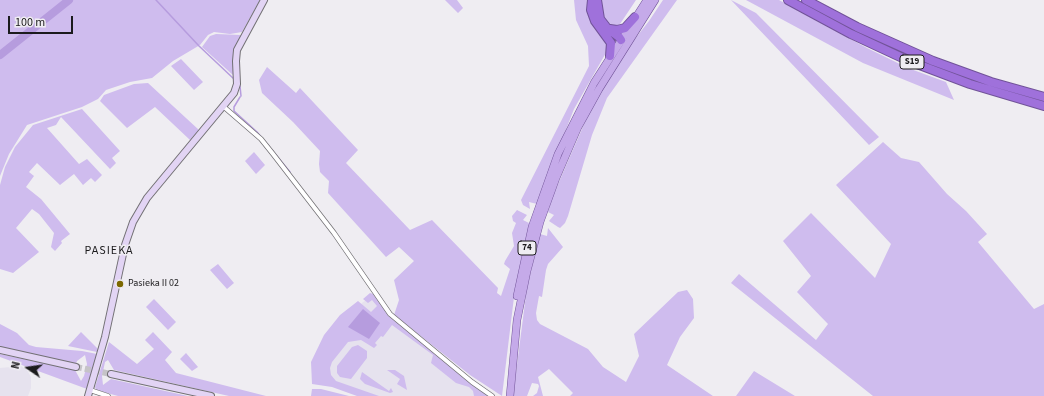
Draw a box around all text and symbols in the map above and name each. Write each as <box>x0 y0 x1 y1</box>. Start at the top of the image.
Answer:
scale bar <box>10 8 75 34</box>
text: 100 m <box>15 14 45 31</box>
road number: S19 <box>900 55 924 69</box>
road number: 74 <box>518 241 536 255</box>
district label: PASIEKA <box>85 244 133 258</box>
place label: Pasieka II 02 <box>128 278 179 290</box>
marker: Pasieka II 02 <box>115 279 125 289</box>
north arrow <box>8 348 48 388</box>
text: N <box>8 360 24 370</box>

